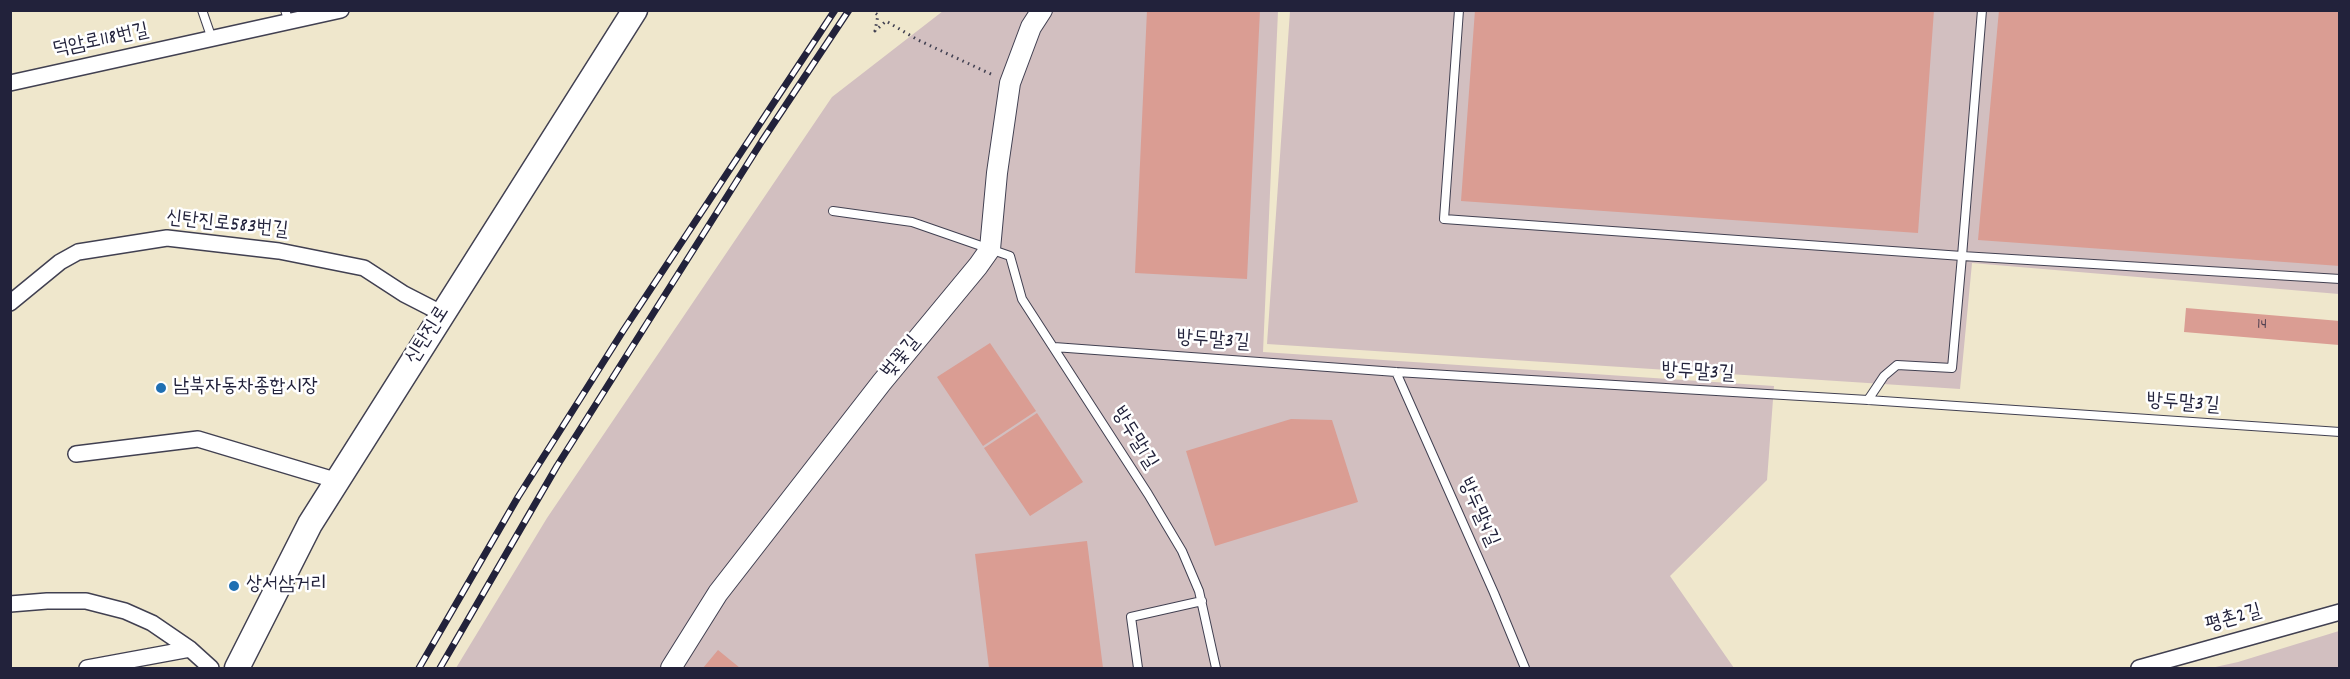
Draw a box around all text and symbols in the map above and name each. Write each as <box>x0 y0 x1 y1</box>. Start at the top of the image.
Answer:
street label: 덕암로118번길 <box>51 20 151 64</box>
street label: 신탄진로583번길 <box>165 208 289 244</box>
street label: 신탄진로 <box>402 302 456 370</box>
house number: 14 <box>2257 316 2267 336</box>
street label: 방두말3길 <box>1176 327 1250 357</box>
street label: 벚꽃길 <box>877 332 927 384</box>
street label: 방두말3길 <box>1661 360 1735 388</box>
place label: 남북자동차종합시장 <box>173 376 318 400</box>
marker: 남북자동차종합시장 <box>154 381 168 395</box>
street label: 방두말3길 <box>2146 390 2220 420</box>
street label: 방두말1길 <box>1105 403 1161 475</box>
street label: 방두말4길 <box>1451 475 1503 551</box>
place label: 상서삼거리 <box>246 574 326 598</box>
marker: 상서삼거리 <box>227 579 241 593</box>
street label: 평촌2길 <box>2203 601 2265 639</box>

